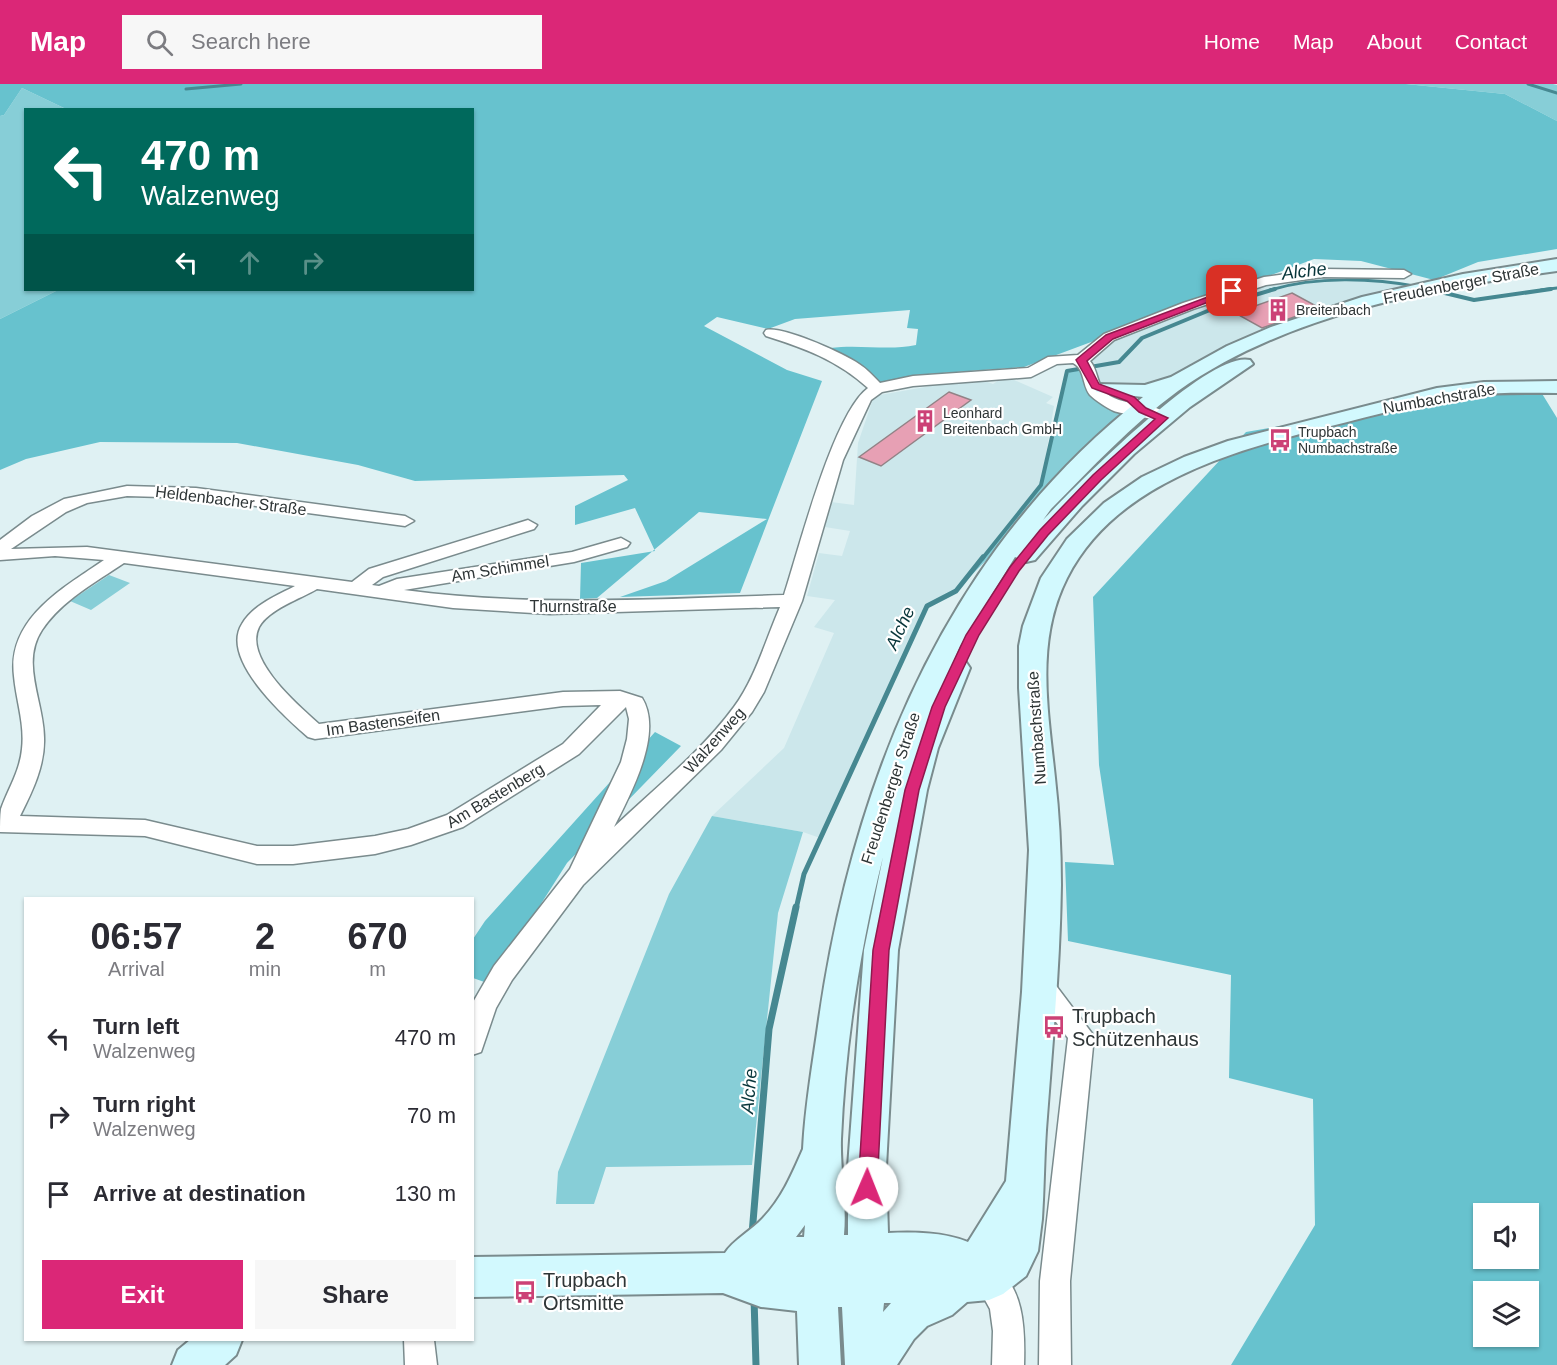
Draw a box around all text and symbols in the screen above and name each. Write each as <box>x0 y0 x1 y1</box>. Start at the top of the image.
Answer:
search box <box>122 15 542 69</box>
text: Map <box>30 26 86 57</box>
icon: search <box>143 26 176 59</box>
text: Search here <box>191 29 311 54</box>
text: Home <box>1204 30 1260 53</box>
text: Map <box>1293 30 1334 53</box>
text: About <box>1367 30 1422 53</box>
text: Contact <box>1455 30 1527 53</box>
icon: left <box>42 132 120 210</box>
text: 470 m <box>141 132 260 179</box>
text: Walzenweg <box>141 181 280 211</box>
icon: left <box>170 246 203 279</box>
icon: ahead <box>233 246 266 279</box>
icon: right <box>296 246 329 279</box>
water label: Alche <box>1279 258 1328 284</box>
street label: Freudenberger Straße <box>1382 260 1541 307</box>
pin <box>1206 265 1257 316</box>
icon: arrive <box>1215 274 1248 307</box>
building icon: Breitenbach <box>1265 297 1291 323</box>
place label: Breitenbach <box>1296 302 1371 318</box>
street label: Numbachstraße <box>1382 380 1497 417</box>
place label: Leonhard Breitenbach GmbH <box>943 405 1062 437</box>
building icon: Leonhard Breitenbach GmbH <box>912 408 938 434</box>
place label: Trupbach Numbachstraße <box>1298 424 1398 456</box>
bus stop icon: Trupbach Numbachstraße <box>1267 427 1293 453</box>
street label: Heldenbacher Straße <box>154 483 308 518</box>
street label: Am Schimmel <box>450 552 550 585</box>
street label: Thurnstraße <box>529 598 617 615</box>
water label: Alche <box>881 603 919 654</box>
street label: Numbachstraße <box>1024 671 1049 785</box>
street label: Walzenweg <box>681 704 748 777</box>
street label: Im Bastenseifen <box>325 706 441 739</box>
street label: Freudenberger Straße <box>858 710 923 866</box>
street label: Am Bastenberg <box>444 760 547 831</box>
text: 06:57 <box>90 916 182 957</box>
text: 2 <box>255 916 275 957</box>
text: 670 <box>347 916 408 957</box>
text: Arrival <box>108 958 165 980</box>
text: min <box>249 958 281 980</box>
text: m <box>369 958 386 980</box>
place label: Trupbach Schützenhaus <box>1072 1005 1199 1050</box>
text: Turn left <box>93 1014 179 1039</box>
bus stop icon: Trupbach Schützenhaus <box>1041 1014 1067 1040</box>
icon: left <box>42 1022 75 1055</box>
text: 470 m <box>395 1025 456 1050</box>
text: Walzenweg <box>93 1040 196 1062</box>
water label: Alche <box>737 1068 761 1115</box>
text: Turn right <box>93 1092 195 1117</box>
icon: right <box>42 1100 75 1133</box>
text: 70 m <box>407 1103 456 1128</box>
text: Walzenweg <box>93 1118 196 1140</box>
position arrow <box>835 1156 899 1220</box>
icon: arrive <box>42 1178 75 1211</box>
text: Arrive at destination <box>93 1181 306 1206</box>
text: 130 m <box>395 1181 456 1206</box>
map controls <box>1473 1203 1539 1347</box>
button: sound <box>1473 1203 1539 1269</box>
button: Exit <box>42 1260 243 1329</box>
button: Share <box>255 1260 456 1329</box>
place label: Trupbach Ortsmitte <box>543 1269 627 1314</box>
bus stop icon: Trupbach Ortsmitte <box>512 1279 538 1305</box>
button: layers <box>1473 1281 1539 1347</box>

